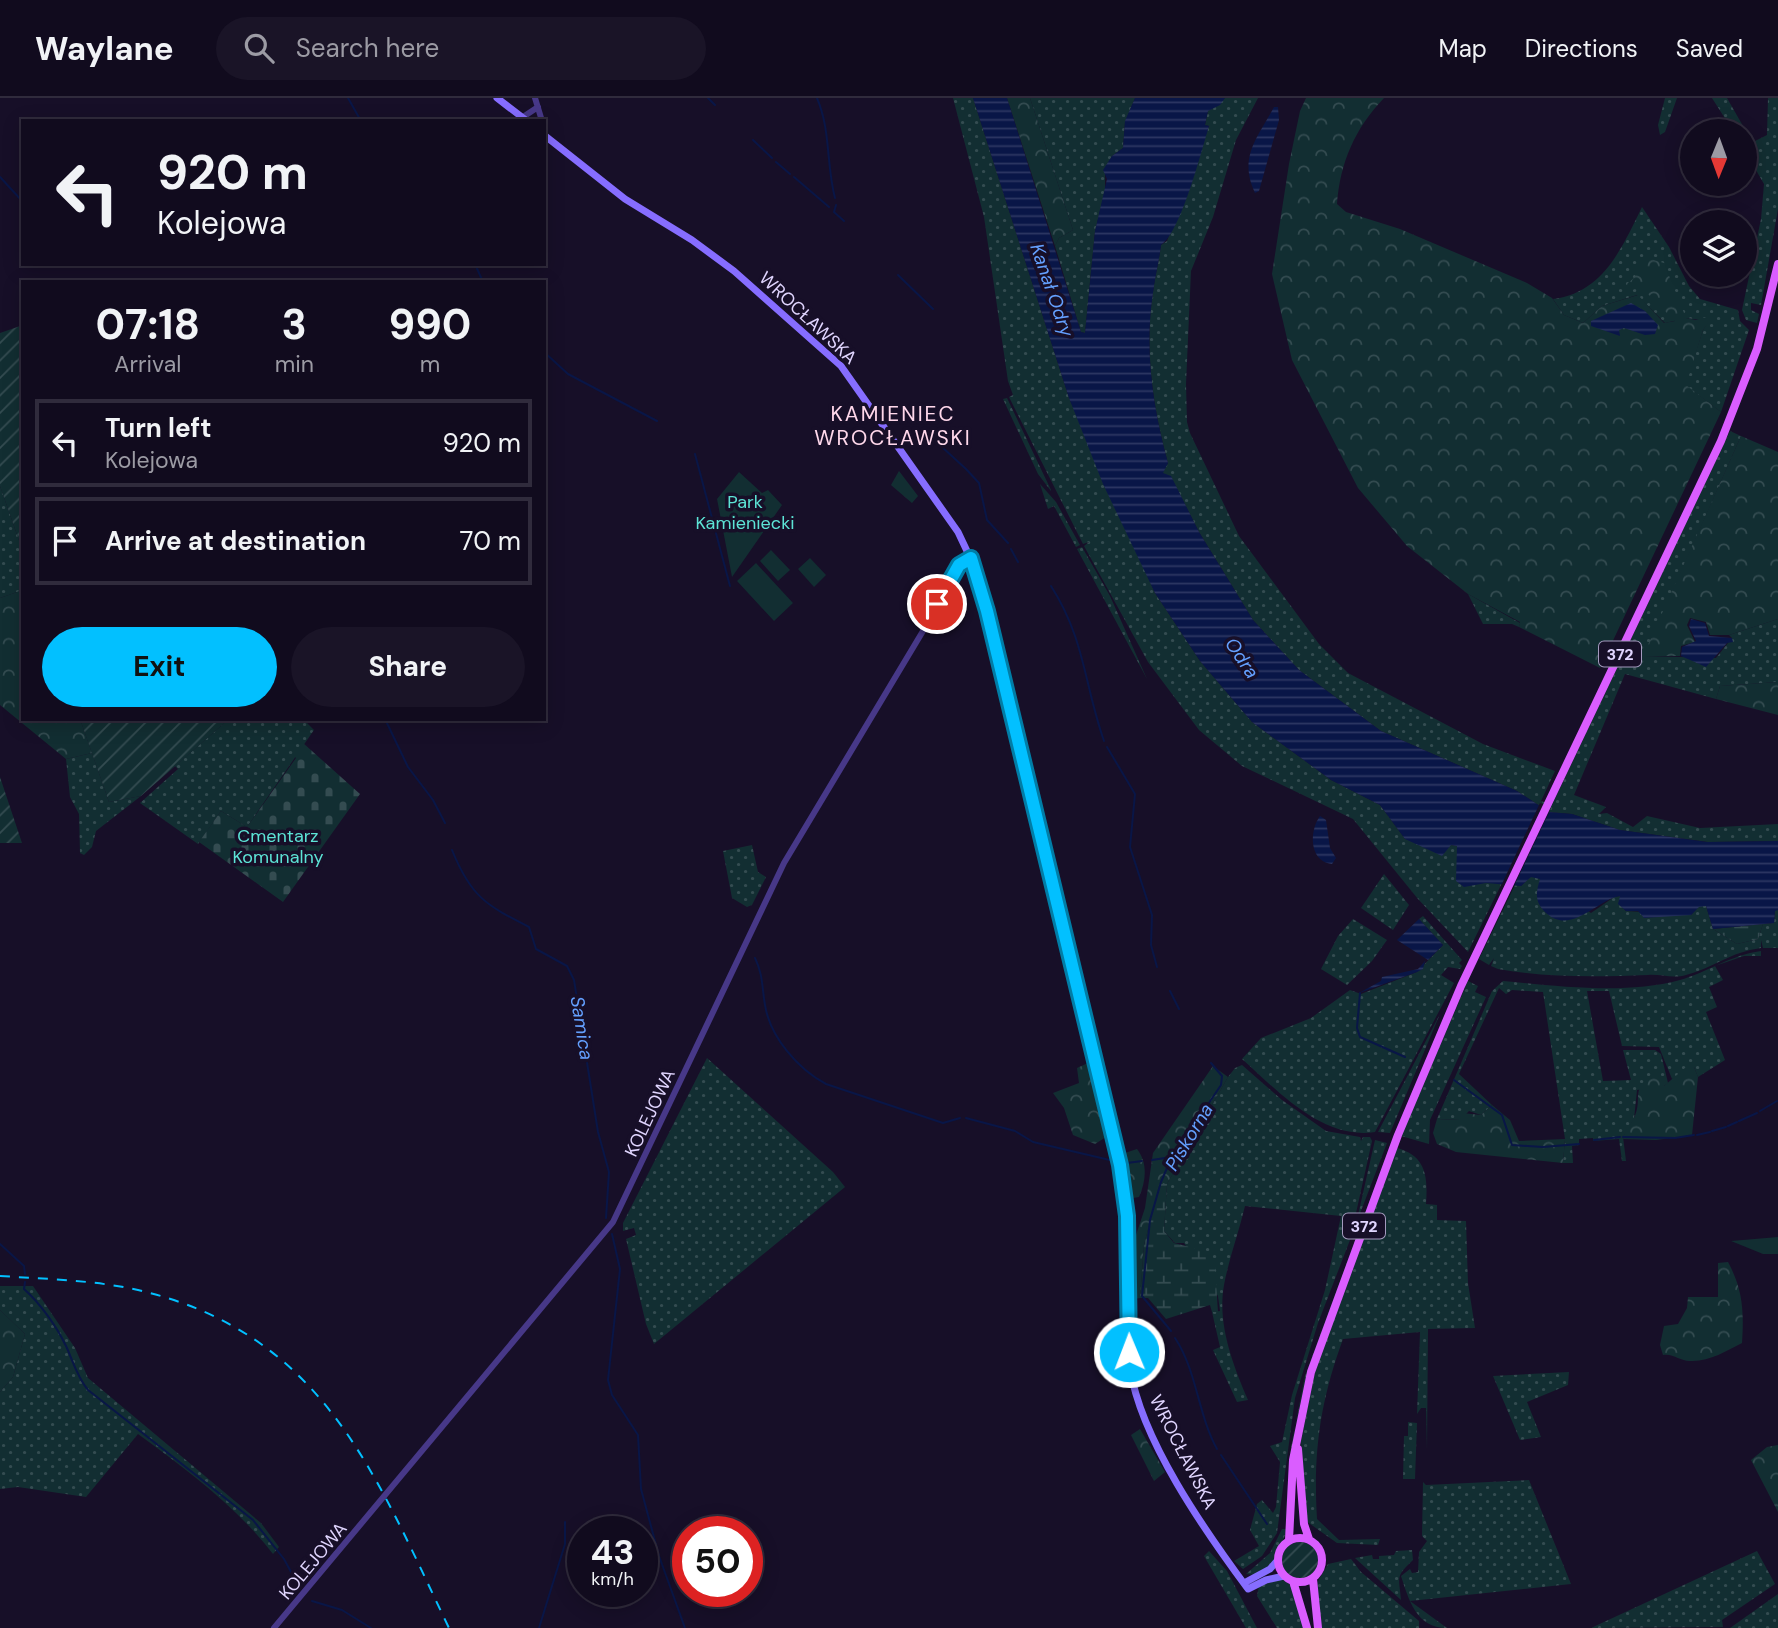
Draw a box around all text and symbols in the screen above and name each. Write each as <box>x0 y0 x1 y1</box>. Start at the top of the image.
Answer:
search box <box>216 17 706 80</box>
text: Waylane <box>35 27 174 70</box>
icon: search <box>240 29 278 67</box>
text: Search here <box>296 31 439 65</box>
text: Map <box>1439 33 1487 64</box>
text: Directions <box>1525 33 1638 64</box>
text: Saved <box>1676 33 1743 64</box>
north arrow <box>1680 119 1757 196</box>
map controls <box>1680 119 1757 287</box>
text: 920 m <box>157 140 308 204</box>
icon: left <box>42 147 133 238</box>
text: Kolejowa <box>157 202 286 244</box>
button: layers <box>1680 210 1757 287</box>
water label: Kanał Odry <box>1024 240 1080 341</box>
street label: WROCŁAWSKA <box>754 266 862 370</box>
text: 07:18 <box>96 297 200 352</box>
text: 3 <box>282 297 307 352</box>
text: 990 <box>388 297 471 352</box>
text: Arrival <box>114 349 181 379</box>
text: min <box>275 349 314 379</box>
text: m <box>420 349 440 379</box>
district label: KAMIENIEC WROCŁAWSKI <box>814 400 972 452</box>
text: Turn left <box>105 411 212 445</box>
icon: left <box>46 424 84 462</box>
text: 920 m <box>443 426 521 460</box>
text: Kolejowa <box>105 445 198 475</box>
park label: Park Kamieniecki <box>695 490 795 535</box>
icon: arrive <box>46 522 84 560</box>
text: Arrive at destination <box>105 524 366 558</box>
text: 70 m <box>460 524 521 558</box>
pin <box>907 574 967 634</box>
icon: arrive <box>918 585 956 623</box>
button: Exit <box>42 627 277 707</box>
button: Share <box>291 627 525 707</box>
water label: Odra <box>1219 633 1265 683</box>
road number: 372 <box>1599 642 1641 666</box>
park label: Cmentarz Komunalny <box>232 824 324 869</box>
water label: Samica <box>565 994 599 1062</box>
street label: KOLEJOWA <box>619 1065 681 1161</box>
water label: Piskorna <box>1159 1099 1219 1175</box>
road number: 372 <box>1343 1214 1385 1238</box>
position arrow <box>1092 1315 1166 1389</box>
street label: WROCŁAWSKA <box>1144 1391 1222 1513</box>
speed limit sign: 50 <box>672 1516 763 1607</box>
street label: KOLEJOWA <box>274 1517 352 1605</box>
text: 43 <box>591 1529 634 1575</box>
text: km/h <box>591 1567 634 1591</box>

